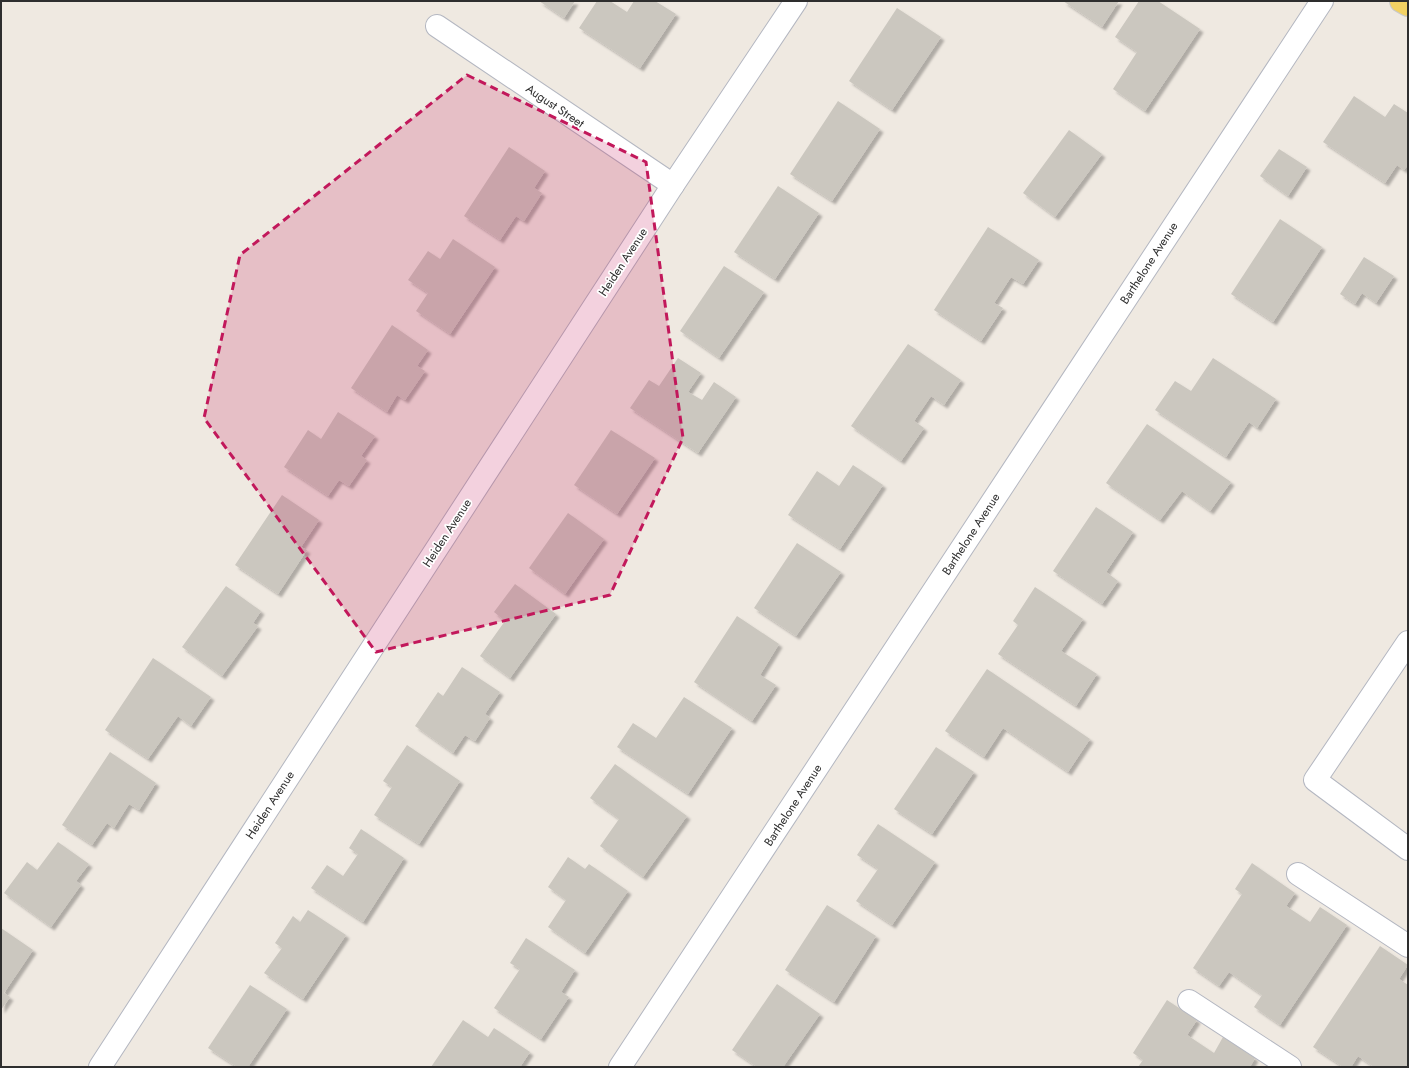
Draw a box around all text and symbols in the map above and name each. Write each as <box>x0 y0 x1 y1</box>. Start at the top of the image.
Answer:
street label: August Street <box>522 80 588 132</box>
street label: Barthelone Avenue <box>1116 218 1182 308</box>
street label: Heiden Avenue <box>594 224 652 300</box>
street label: Barthelone Avenue <box>938 489 1004 579</box>
street label: Heiden Avenue <box>418 495 476 571</box>
street label: Barthelone Avenue <box>760 760 826 850</box>
street label: Heiden Avenue <box>241 767 299 843</box>

